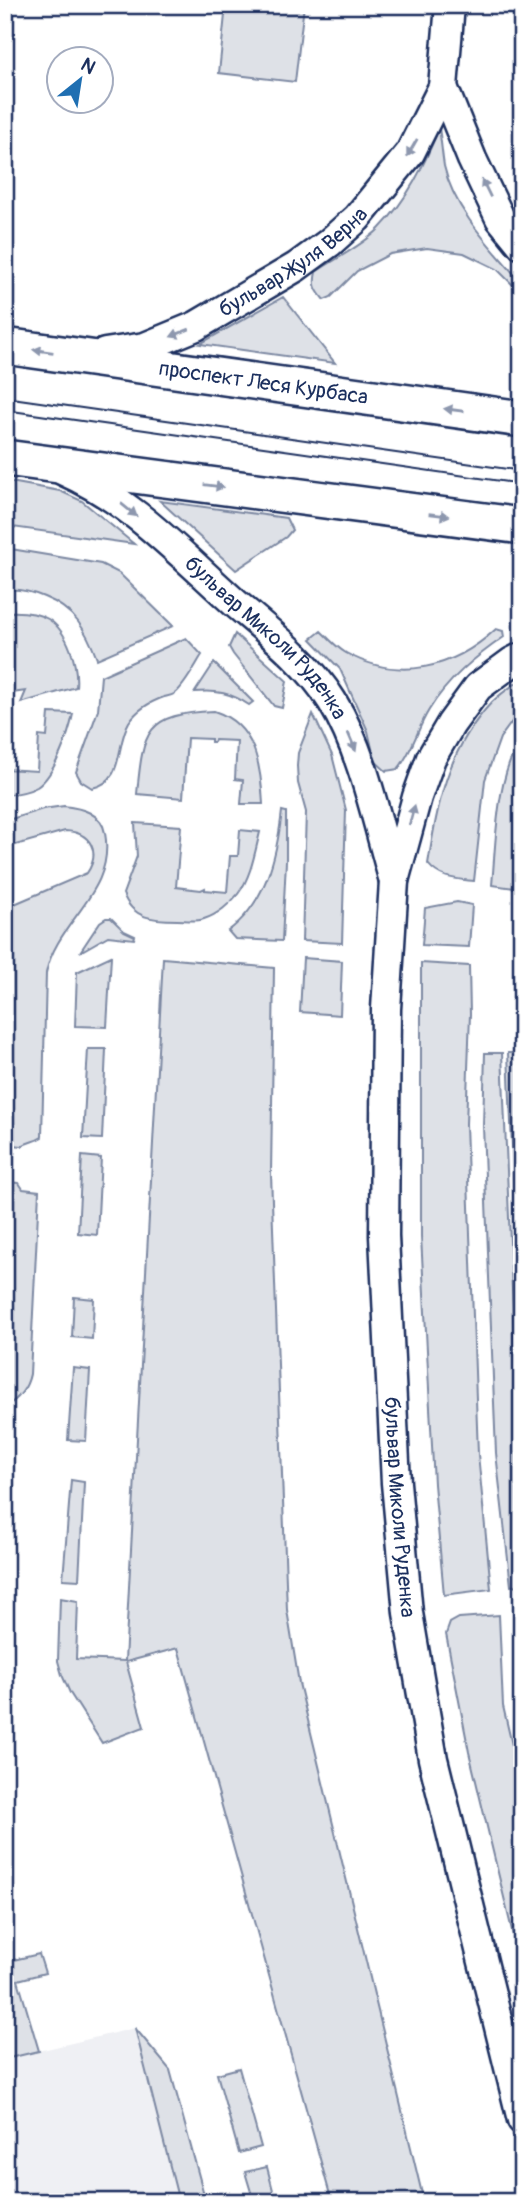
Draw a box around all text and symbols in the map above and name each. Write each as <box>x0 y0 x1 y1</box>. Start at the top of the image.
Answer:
north arrow <box>46 46 116 116</box>
text: N <box>76 53 100 80</box>
one-way arrow <box>406 138 418 157</box>
one-way arrow <box>480 178 491 198</box>
street label: бульвар Жуля Верна <box>214 202 374 324</box>
one-way arrow <box>169 327 190 338</box>
one-way arrow <box>32 346 54 357</box>
street label: проспект Леся Курбаса <box>157 355 370 411</box>
one-way arrow <box>443 404 465 415</box>
one-way arrow <box>203 480 225 491</box>
one-way arrow <box>119 502 137 517</box>
one-way arrow <box>428 510 450 521</box>
street label: бульвар Миколи Руденка <box>179 550 353 724</box>
one-way arrow <box>346 732 357 753</box>
one-way arrow <box>407 804 418 826</box>
street label: бульвар Миколи Руденка <box>378 1396 421 1619</box>

